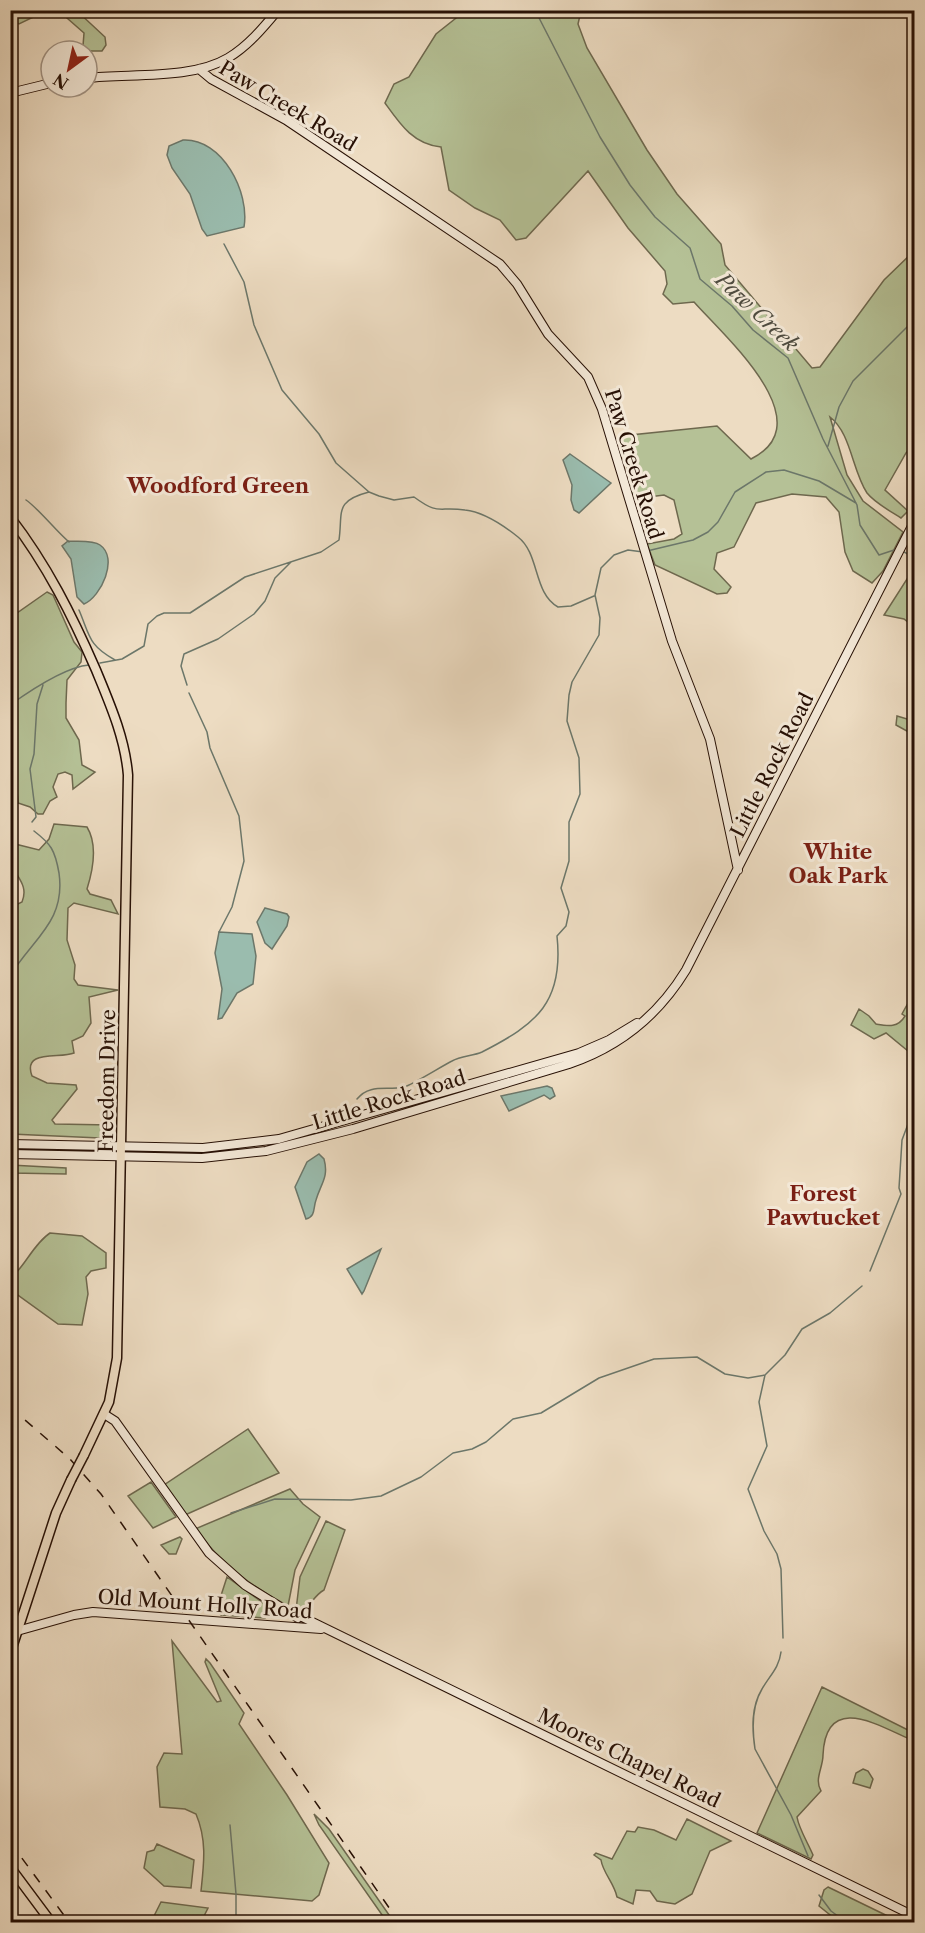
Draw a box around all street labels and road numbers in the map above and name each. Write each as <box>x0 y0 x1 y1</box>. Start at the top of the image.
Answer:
street label: Paw Creek Road <box>215 56 361 156</box>
street label: Paw Creek Road <box>600 386 668 542</box>
street label: Little Rock Road <box>725 689 819 841</box>
street label: Freedom Drive <box>94 1009 120 1153</box>
street label: Little Rock Road <box>309 1065 469 1135</box>
street label: Old Mount Holly Road <box>97 1585 313 1623</box>
street label: Moores Chapel Road <box>534 1703 724 1813</box>

